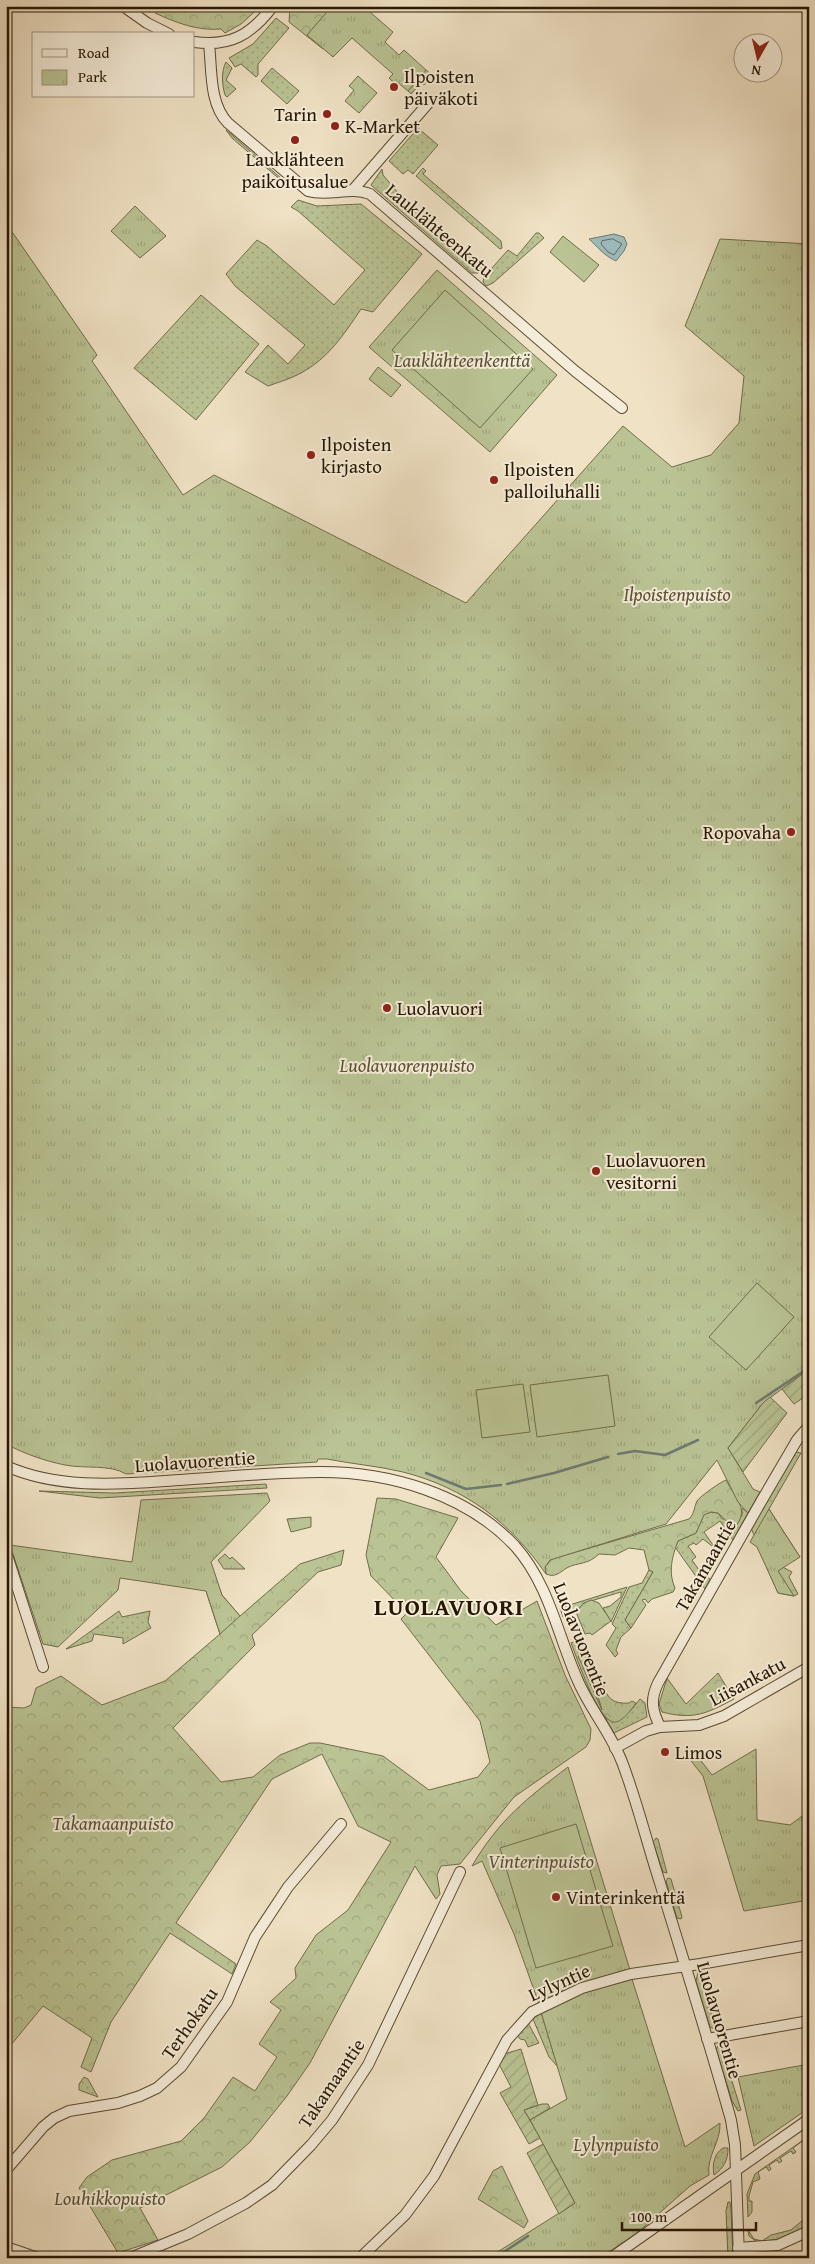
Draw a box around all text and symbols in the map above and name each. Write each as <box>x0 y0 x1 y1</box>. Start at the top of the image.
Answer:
legend <box>32 32 195 98</box>
north arrow <box>732 32 782 82</box>
text: Road <box>78 42 109 63</box>
text: N <box>750 60 762 81</box>
place label: Ilpoisten päiväkoti <box>404 62 478 112</box>
text: Park <box>78 66 107 87</box>
marker: Ilpoisten päiväkoti <box>388 81 400 93</box>
place label: Tarin <box>274 100 317 128</box>
marker: Tarin <box>321 108 333 120</box>
place label: K-Market <box>345 112 420 140</box>
marker: K-Market <box>329 120 341 132</box>
marker: Lauklähteen paikoitusalue <box>289 134 301 146</box>
place label: Lauklähteen paikoitusalue <box>242 145 349 195</box>
street label: Lauklähteenkatu <box>380 176 501 284</box>
park label: Lauklähteenkenttä <box>393 346 530 374</box>
place label: Ilpoisten kirjasto <box>321 430 392 480</box>
marker: Ilpoisten kirjasto <box>305 449 317 461</box>
place label: Ilpoisten palloiluhalli <box>504 455 600 505</box>
marker: Ilpoisten palloiluhalli <box>488 474 500 486</box>
park label: Ilpoistenpuisto <box>623 580 731 608</box>
place label: Ropovaha <box>703 818 781 846</box>
marker: Ropovaha <box>785 826 797 838</box>
place label: Luolavuori <box>397 994 483 1022</box>
marker: Luolavuori <box>381 1002 393 1014</box>
park label: Luolavuorenpuisto <box>339 1051 474 1079</box>
place label: Luolavuoren vesitorni <box>606 1146 706 1196</box>
marker: Luolavuoren vesitorni <box>590 1165 602 1177</box>
street label: Luolavuorentie <box>134 1443 256 1479</box>
street label: Takamaantie <box>667 1513 743 1616</box>
street label: Luolavuorentie <box>546 1578 618 1700</box>
district label: LUOLAVUORI <box>374 1589 524 1624</box>
street label: Liisankatu <box>704 1649 791 1713</box>
place label: Limos <box>675 1738 722 1766</box>
marker: Limos <box>659 1746 671 1758</box>
park label: Takamaanpuisto <box>52 1809 174 1837</box>
park label: Vinterinpuisto <box>488 1847 594 1875</box>
place label: Vinterinkenttä <box>566 1883 685 1911</box>
marker: Vinterinkenttä <box>550 1891 562 1903</box>
street label: Lylyntie <box>524 1956 595 2008</box>
street label: Luolavuorentie <box>690 1958 750 2082</box>
street label: Terhokatu <box>154 1981 225 2065</box>
street label: Takamaantie <box>291 2033 371 2133</box>
park label: Lylynpuisto <box>572 2130 659 2158</box>
park label: Louhikkopuisto <box>53 2184 166 2212</box>
scale bar <box>622 2199 756 2231</box>
text: 100 m <box>630 2206 668 2227</box>

